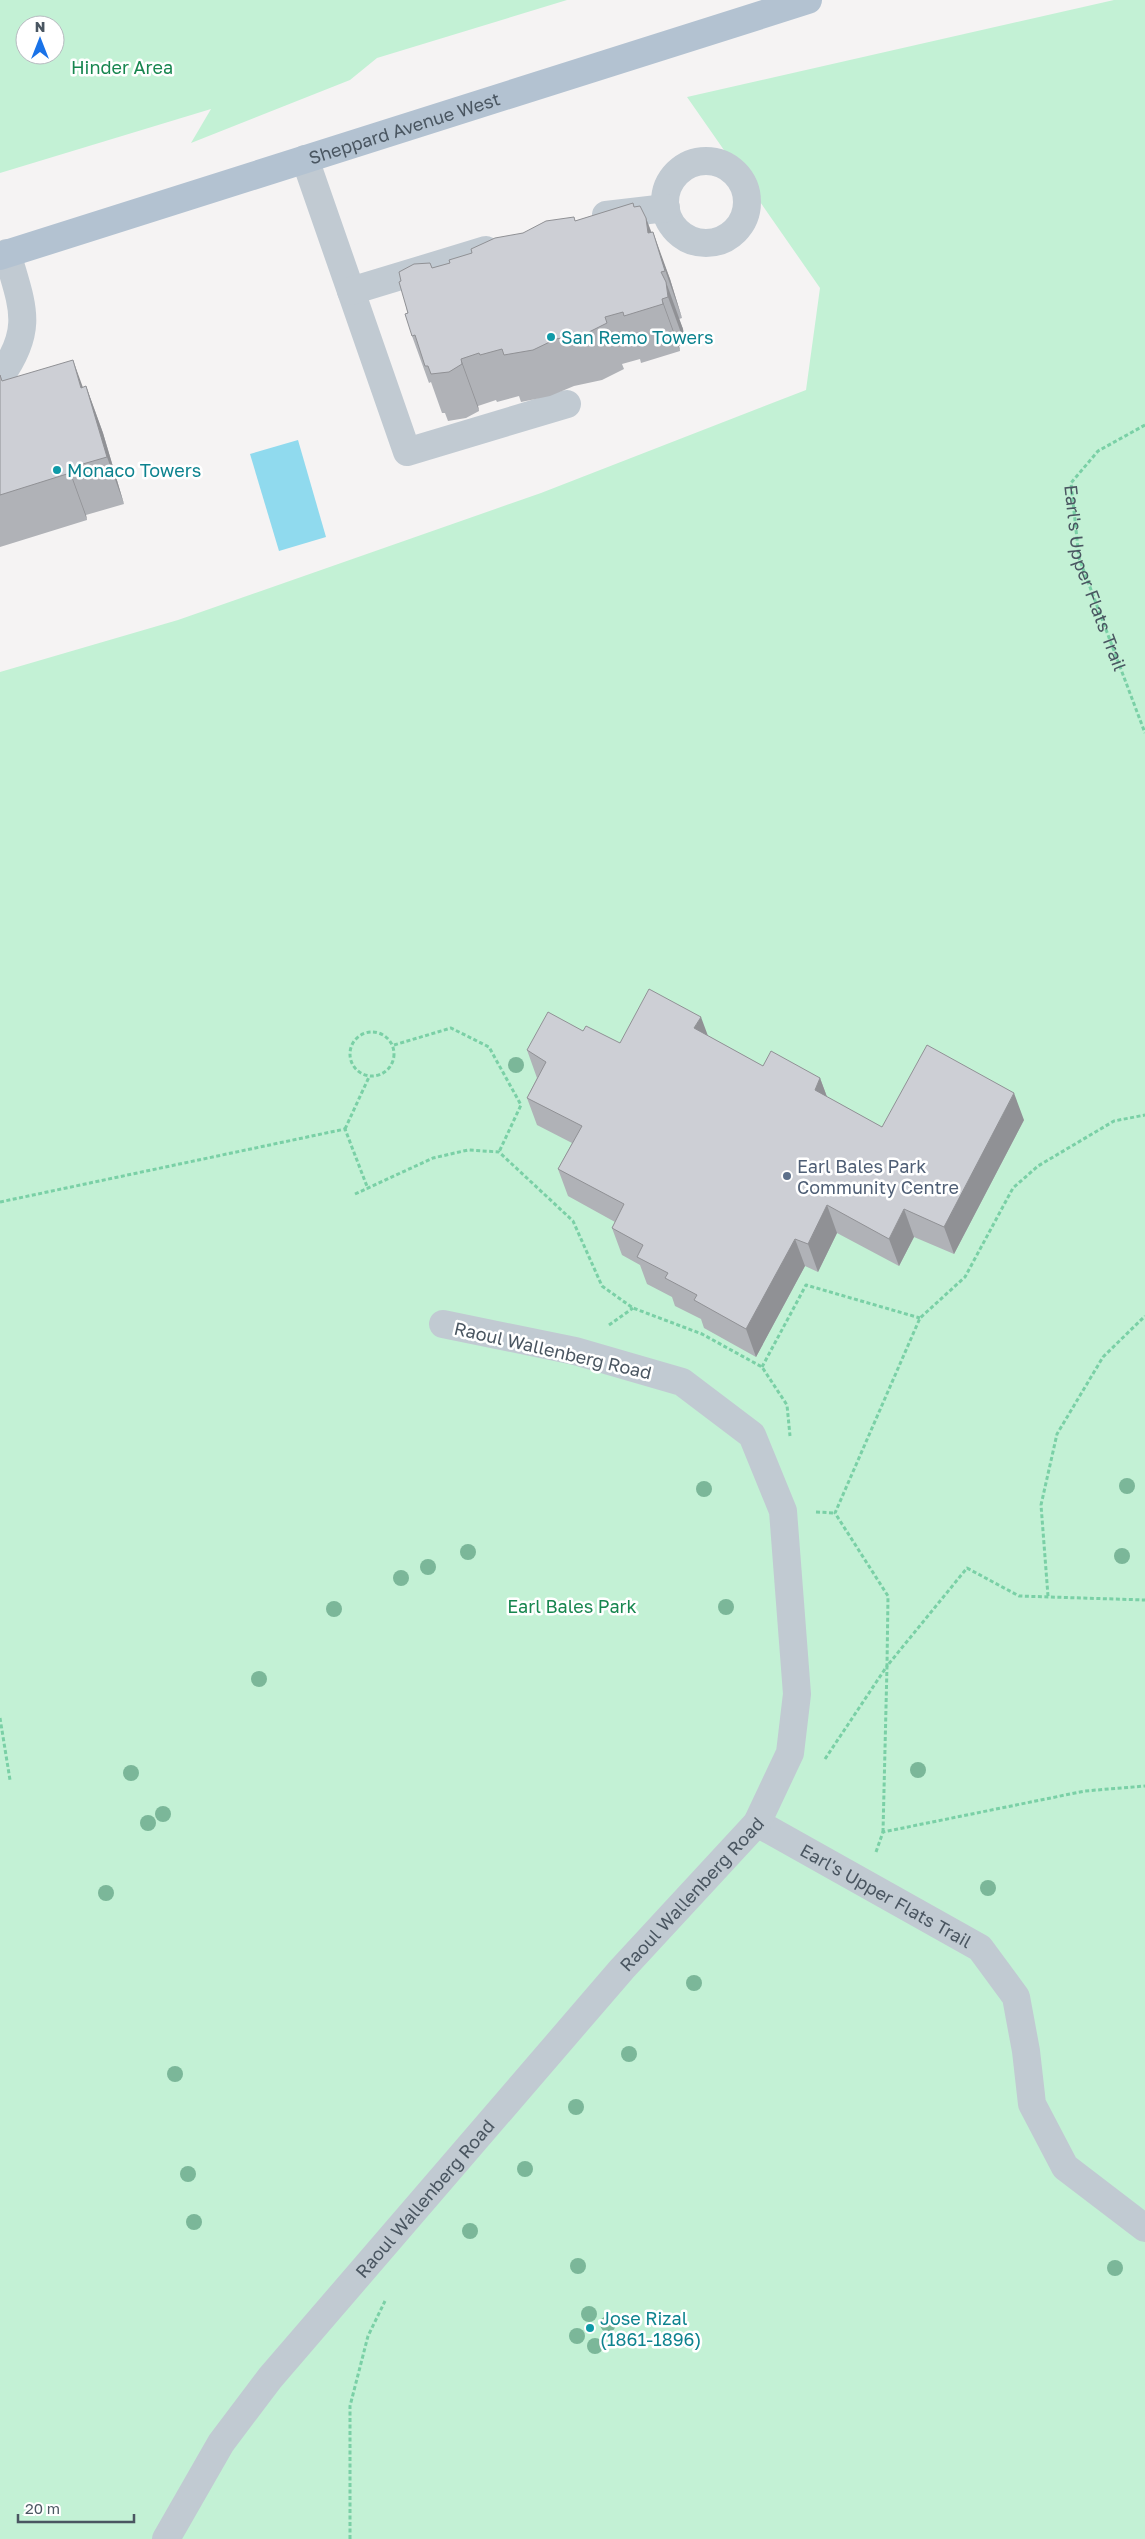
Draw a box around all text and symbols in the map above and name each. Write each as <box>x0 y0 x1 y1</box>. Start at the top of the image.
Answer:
north arrow <box>15 15 65 65</box>
text: N <box>35 18 45 35</box>
park label: Hinder Area <box>71 56 173 78</box>
street label: Sheppard Avenue West <box>306 87 503 169</box>
place label: San Remo Towers <box>561 326 714 348</box>
marker: San Remo Towers <box>545 331 557 343</box>
place label: Monaco Towers <box>67 459 201 481</box>
marker: Monaco Towers <box>51 464 63 476</box>
street label: Earl's Upper Flats Trail <box>1060 484 1132 674</box>
place label: Earl Bales Park Community Centre <box>797 1155 959 1198</box>
marker: Earl Bales Park Community Centre <box>781 1170 793 1182</box>
street label: Raoul Wallenberg Road <box>452 1317 654 1383</box>
park label: Earl Bales Park <box>507 1595 637 1617</box>
street label: Raoul Wallenberg Road <box>615 1812 768 1975</box>
street label: Earl's Upper Flats Trail <box>796 1839 976 1952</box>
street label: Raoul Wallenberg Road <box>350 2115 499 2282</box>
place label: Jose Rizal (1861-1896) <box>600 2307 701 2350</box>
marker: Jose Rizal (1861-1896) <box>584 2322 596 2334</box>
scale bar <box>18 2492 134 2524</box>
text: 20 m <box>25 2499 60 2517</box>

